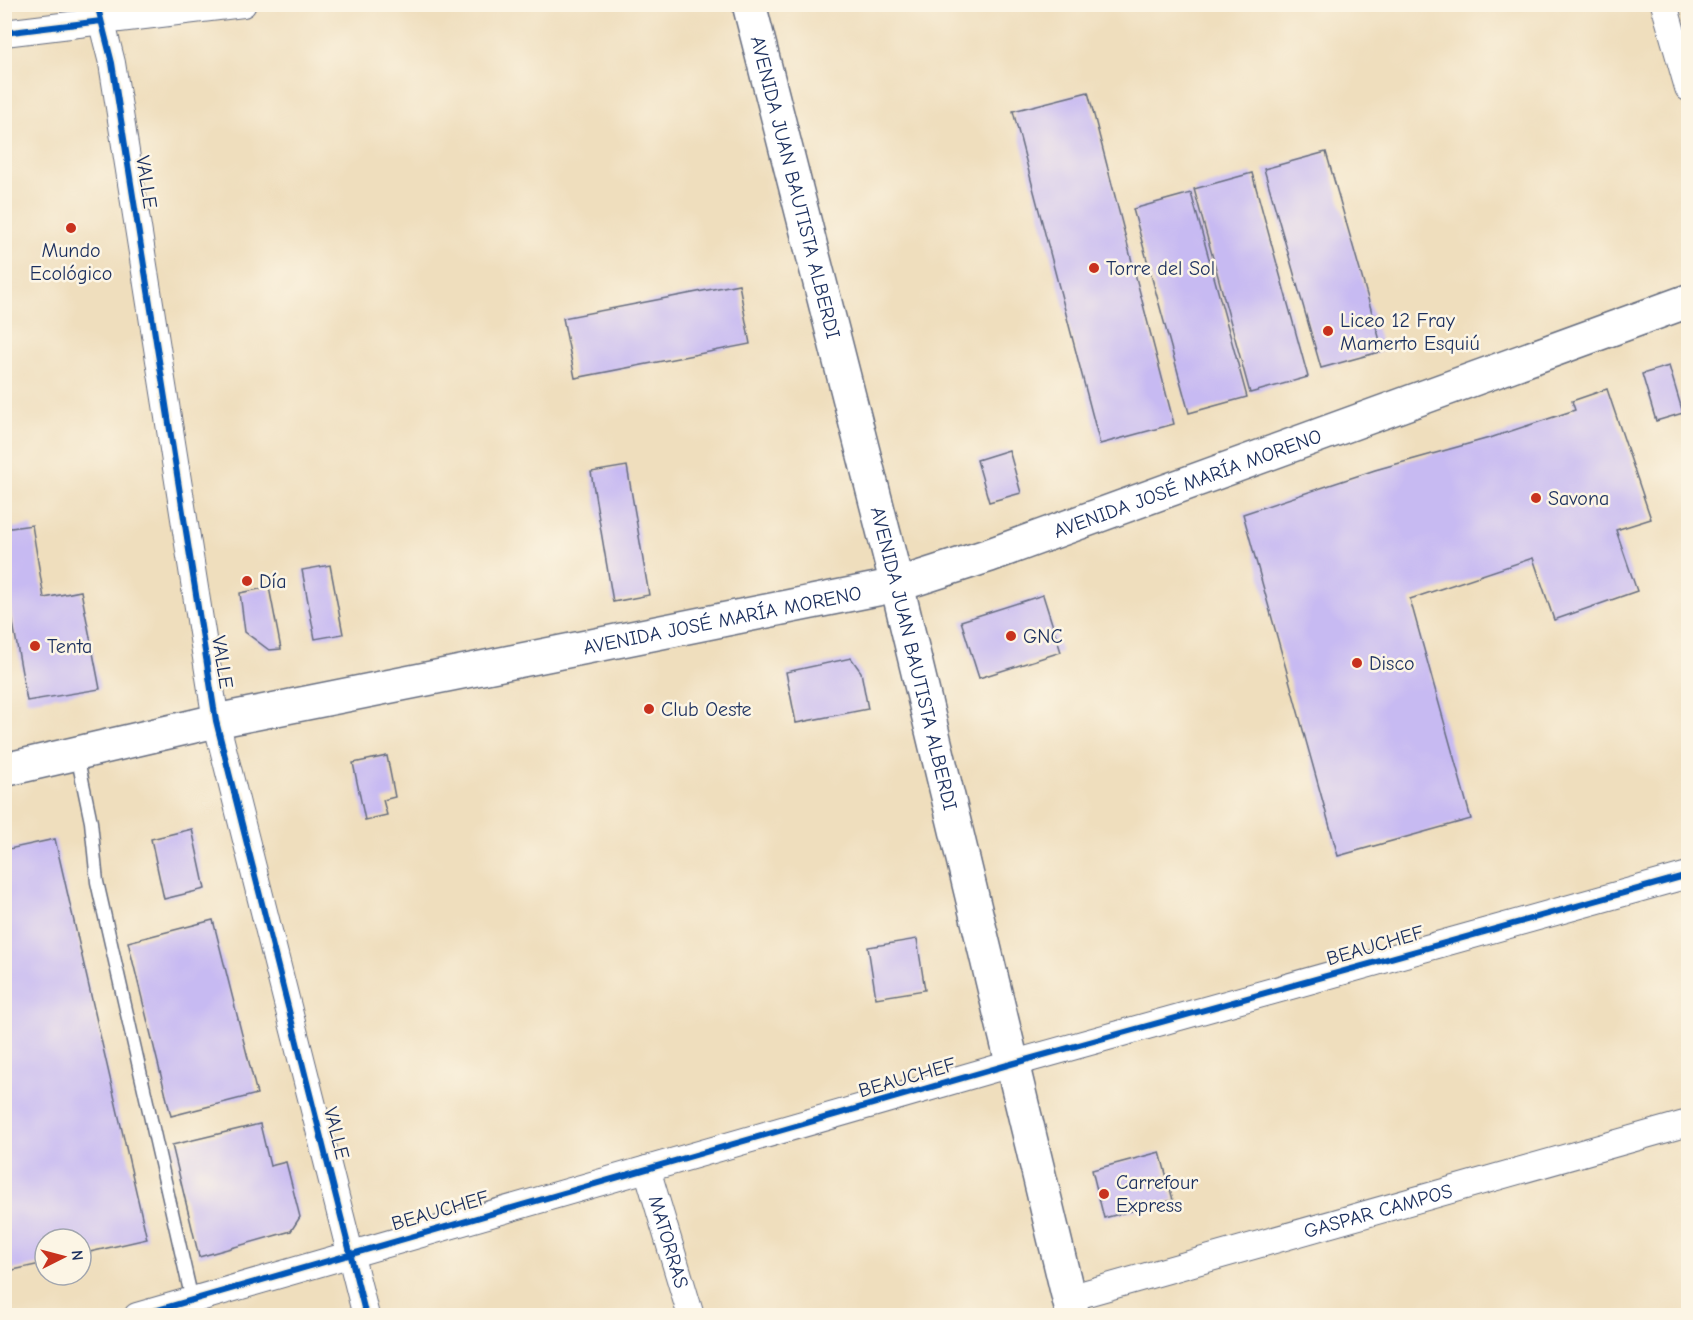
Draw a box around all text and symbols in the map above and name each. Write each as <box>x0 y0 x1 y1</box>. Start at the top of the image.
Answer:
street label: AVENIDA JUAN BAUTISTA ALBERDI <box>746 33 845 341</box>
street label: VALLE <box>131 154 162 210</box>
marker: Mundo Ecológico <box>64 221 78 235</box>
place label: Mundo Ecológico <box>30 239 112 285</box>
place label: Torre del Sol <box>1106 257 1215 280</box>
marker: Torre del Sol <box>1087 261 1101 275</box>
place label: Liceo 12 Fray Mamerto Esquiú <box>1340 309 1480 355</box>
marker: Liceo 12 Fray Mamerto Esquiú <box>1321 324 1335 338</box>
street label: AVENIDA JOSÉ MARÍA MORENO <box>1051 424 1325 543</box>
place label: Savona <box>1548 487 1609 510</box>
marker: Savona <box>1529 491 1543 505</box>
street label: AVENIDA JUAN BAUTISTA ALBERDI <box>866 504 962 813</box>
place label: Día <box>259 570 286 593</box>
marker: Día <box>240 574 254 588</box>
street label: AVENIDA JOSÉ MARÍA MORENO <box>581 581 864 659</box>
place label: GNC <box>1023 625 1063 648</box>
marker: GNC <box>1004 629 1018 643</box>
street label: VALLE <box>207 634 238 690</box>
place label: Tenta <box>47 635 92 658</box>
marker: Tenta <box>28 639 42 653</box>
place label: Disco <box>1369 652 1415 675</box>
marker: Disco <box>1350 656 1364 670</box>
place label: Club Oeste <box>661 698 752 721</box>
marker: Club Oeste <box>642 702 656 716</box>
street label: BEAUCHEF <box>1324 920 1427 970</box>
street label: BEAUCHEF <box>856 1052 959 1102</box>
street label: VALLE <box>319 1105 354 1162</box>
place label: Carrefour Express <box>1116 1171 1198 1217</box>
street label: GASPAR CAMPOS <box>1301 1179 1455 1243</box>
street label: BEAUCHEF <box>389 1185 492 1235</box>
marker: Carrefour Express <box>1097 1187 1111 1201</box>
street label: MATORRAS <box>644 1193 693 1291</box>
north arrow <box>33 1227 93 1287</box>
text: N <box>67 1249 86 1262</box>

